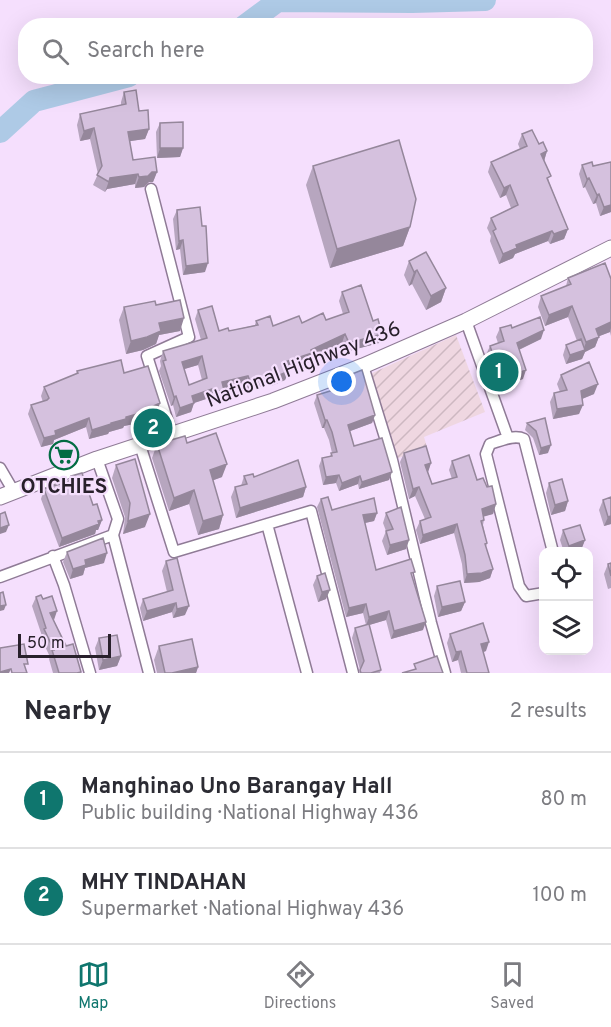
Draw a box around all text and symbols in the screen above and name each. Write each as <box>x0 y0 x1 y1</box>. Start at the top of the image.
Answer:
search box <box>18 18 593 84</box>
icon: search <box>39 35 72 68</box>
text: Search here <box>87 38 205 65</box>
street label: National Highway 436 <box>202 316 405 415</box>
pin: 1 <box>480 350 518 394</box>
your location <box>327 367 356 396</box>
pin: 2 <box>134 406 172 450</box>
supermarket icon: OTCHIES <box>48 439 80 471</box>
place label: OTCHIES <box>21 474 107 501</box>
map controls <box>539 547 593 655</box>
button: locate <box>539 547 593 601</box>
button: layers <box>539 601 593 655</box>
scale bar <box>18 631 111 658</box>
text: 50 m <box>27 634 65 654</box>
text: Nearby <box>24 696 112 729</box>
text: 2 results <box>510 699 587 725</box>
text: Manghinao Uno Barangay Hall <box>81 774 392 801</box>
text: 1 <box>40 787 48 813</box>
text: 80 m <box>541 787 587 813</box>
text: Public building · National Highway 436 <box>81 801 419 827</box>
text: MHY TINDAHAN <box>81 870 246 897</box>
text: 2 <box>37 883 50 909</box>
text: 100 m <box>532 883 587 909</box>
text: Supermarket · National Highway 436 <box>81 897 404 923</box>
tab: Map <box>77 958 110 1014</box>
tab: Directions <box>264 958 336 1014</box>
tab: Saved <box>490 958 534 1014</box>

